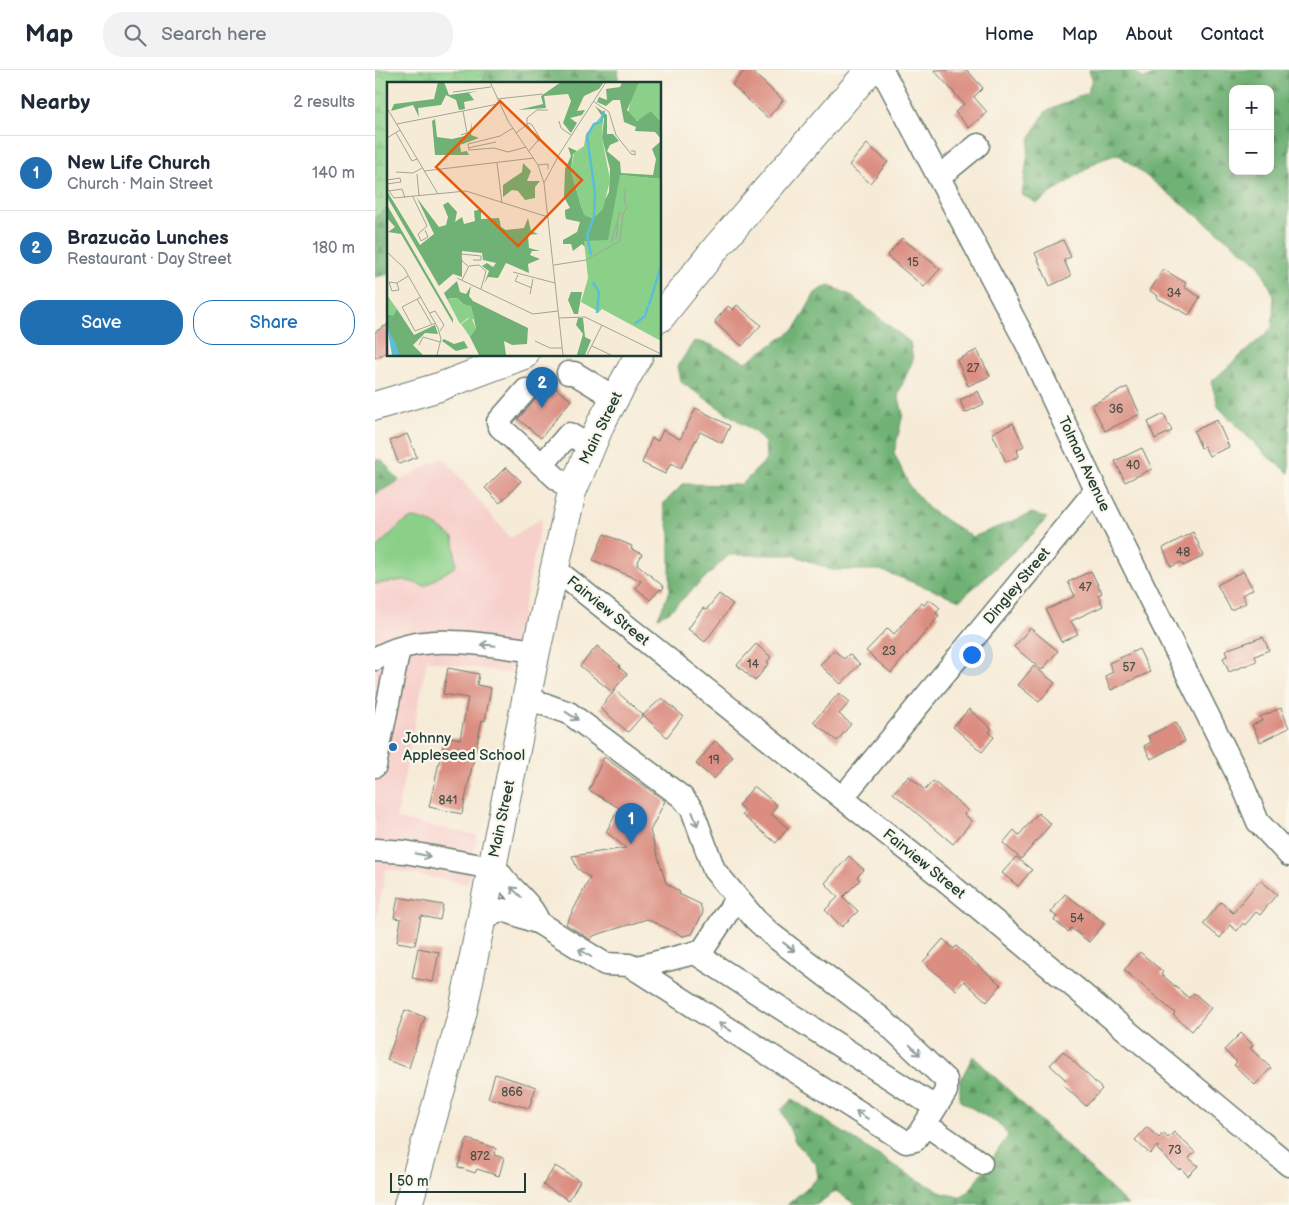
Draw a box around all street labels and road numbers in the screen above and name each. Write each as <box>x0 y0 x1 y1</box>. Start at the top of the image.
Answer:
street label: Main Street <box>575 388 627 467</box>
street label: Tolman Avenue <box>1054 413 1114 515</box>
street label: Dingley Street <box>979 543 1055 628</box>
street label: Fairview Street <box>563 572 653 650</box>
street label: Main Street <box>485 778 520 859</box>
street label: Fairview Street <box>879 825 969 903</box>

